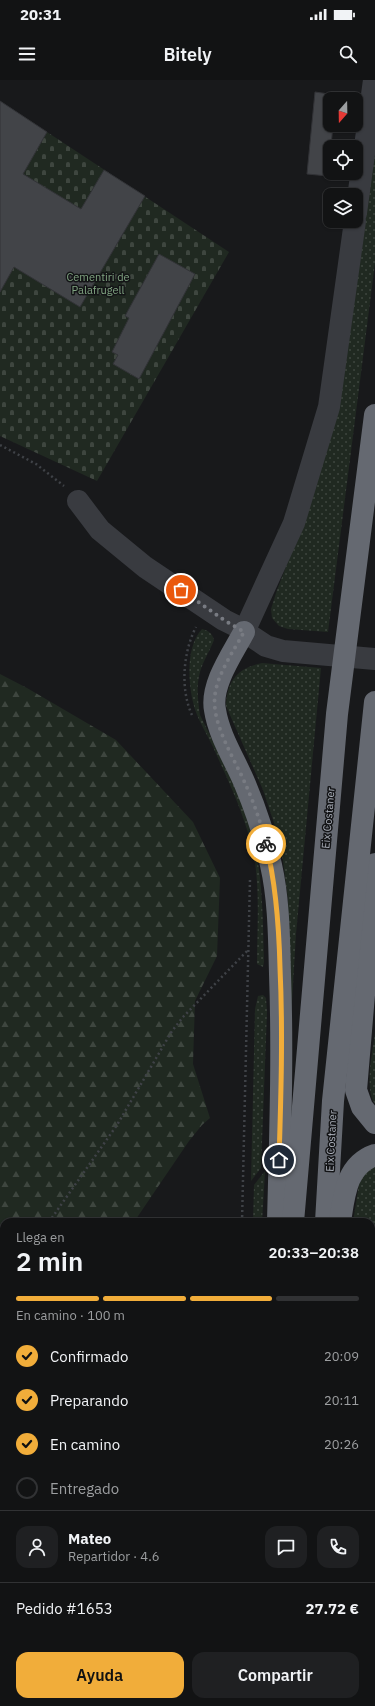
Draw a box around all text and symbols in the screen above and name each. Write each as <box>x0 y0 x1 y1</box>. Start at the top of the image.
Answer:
text: 20:31 <box>20 5 61 24</box>
icon: menu <box>16 43 38 65</box>
text: Bitely <box>163 43 212 66</box>
icon: search <box>337 43 359 65</box>
north arrow <box>323 92 363 132</box>
map controls <box>323 92 363 228</box>
button: locate <box>323 140 363 180</box>
button: layers <box>323 188 363 228</box>
park label: Cementiri de Palafrugell <box>66 270 130 297</box>
pin <box>164 573 198 607</box>
icon: bag <box>170 579 192 601</box>
street label: Eix Costaner <box>318 787 338 849</box>
courier <box>246 824 286 864</box>
icon: bike <box>255 833 277 855</box>
street label: Eix Costaner <box>322 1110 340 1172</box>
pin <box>262 1143 296 1177</box>
icon: home <box>268 1149 290 1171</box>
text: Llega en <box>16 1229 65 1246</box>
text: 20:33–20:38 <box>269 1243 359 1262</box>
text: 2 min <box>16 1244 83 1278</box>
text: En camino · 100 m <box>16 1307 125 1324</box>
icon: check <box>16 1345 38 1367</box>
text: Confirmado <box>50 1347 128 1366</box>
text: 20:09 <box>324 1348 359 1365</box>
icon: check <box>16 1389 38 1411</box>
text: Preparando <box>50 1391 128 1410</box>
text: 20:11 <box>324 1392 359 1409</box>
icon: check <box>16 1433 38 1455</box>
text: En camino <box>50 1435 120 1454</box>
text: 20:26 <box>324 1436 359 1453</box>
text: Entregado <box>50 1479 119 1498</box>
button: person <box>16 1526 58 1568</box>
button: chat <box>265 1526 307 1568</box>
button: phone <box>317 1526 359 1568</box>
text: Mateo <box>68 1529 111 1548</box>
text: Repartidor · 4.6 <box>68 1548 159 1565</box>
text: Pedido #1653 <box>16 1599 113 1618</box>
text: 27.72 € <box>305 1599 359 1618</box>
button: Ayuda <box>16 1652 184 1698</box>
button: Compartir <box>192 1652 359 1698</box>

